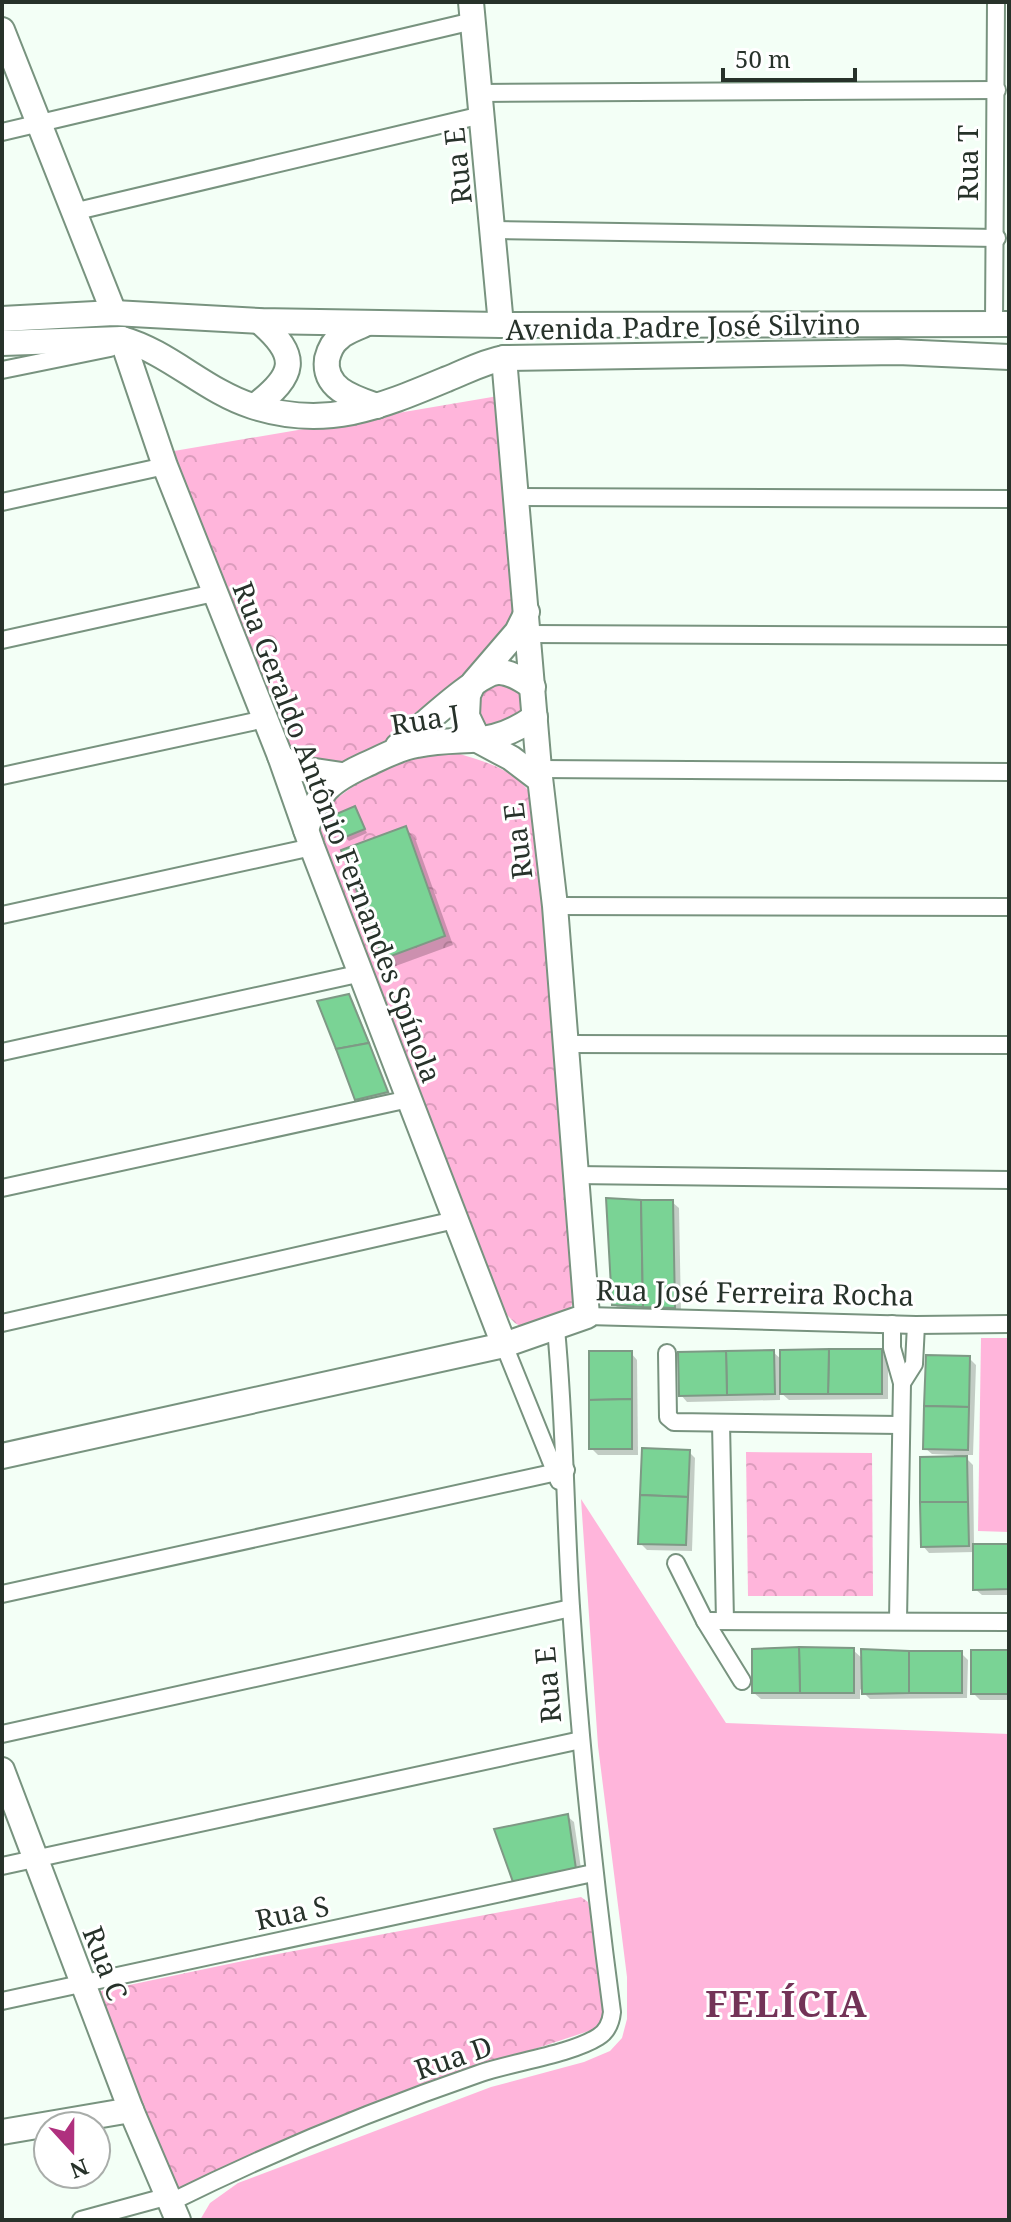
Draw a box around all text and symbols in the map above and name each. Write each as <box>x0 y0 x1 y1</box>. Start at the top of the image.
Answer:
scale bar <box>723 32 855 82</box>
text: 50 m <box>735 42 791 75</box>
street label: Rua T <box>948 125 986 201</box>
street label: Rua E <box>434 126 480 206</box>
street label: Avenida Padre José Silvino <box>505 304 861 348</box>
street label: Rua Geraldo Antônio Fernandes Spínola <box>225 576 451 1088</box>
street label: Rua J <box>388 695 462 743</box>
street label: Rua E <box>493 801 541 881</box>
street label: Rua José Ferreira Rocha <box>595 1270 915 1314</box>
street label: Rua E <box>525 1645 569 1725</box>
street label: Rua S <box>252 1886 332 1938</box>
street label: Rua C <box>75 1921 137 2005</box>
district label: FELÍCIA <box>705 1979 869 2028</box>
street label: Rua D <box>409 2026 497 2088</box>
north arrow <box>32 2110 112 2190</box>
text: N <box>66 2152 93 2187</box>

